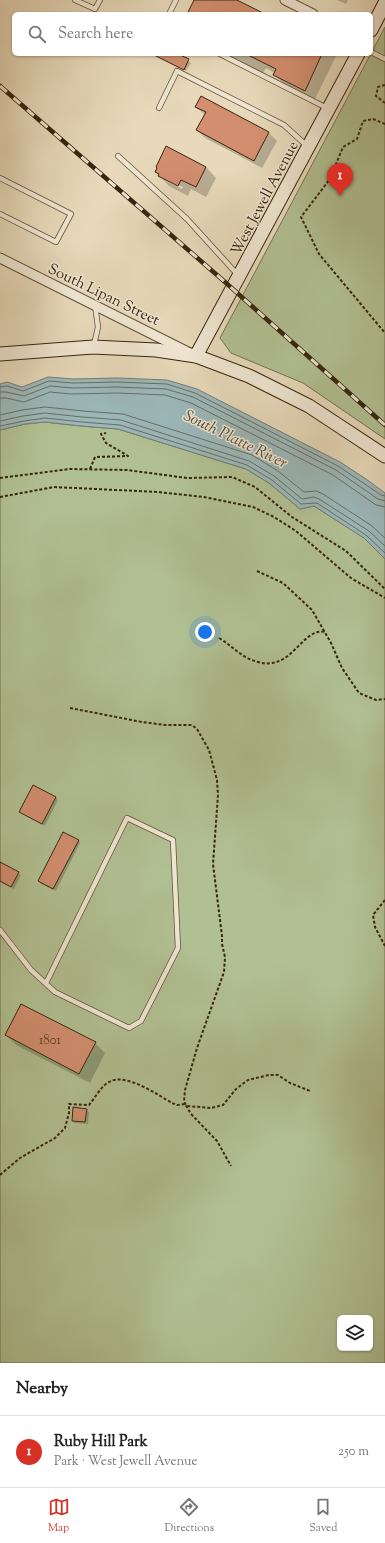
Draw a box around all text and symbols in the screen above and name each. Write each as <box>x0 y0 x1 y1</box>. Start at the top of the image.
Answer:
search box <box>12 12 373 56</box>
icon: search <box>26 23 48 45</box>
text: Search here <box>58 24 133 45</box>
street label: West Jewell Avenue <box>226 138 304 260</box>
pin: 1 <box>327 163 353 196</box>
street label: South Lipan Street <box>44 259 163 332</box>
water label: South Platte River <box>179 405 291 475</box>
your location <box>195 622 215 642</box>
house number: 1801 <box>39 1032 62 1050</box>
map controls <box>337 1315 373 1351</box>
button: layers <box>337 1315 373 1351</box>
text: Nearby <box>16 1377 68 1401</box>
text: Ruby Hill Park <box>54 1432 148 1453</box>
text: 1 <box>27 1443 31 1461</box>
text: 250 m <box>338 1443 369 1461</box>
text: Park · West Jewell Avenue <box>54 1453 198 1471</box>
tab: Map <box>48 1496 70 1536</box>
tab: Directions <box>165 1496 214 1536</box>
tab: Saved <box>309 1496 337 1536</box>

